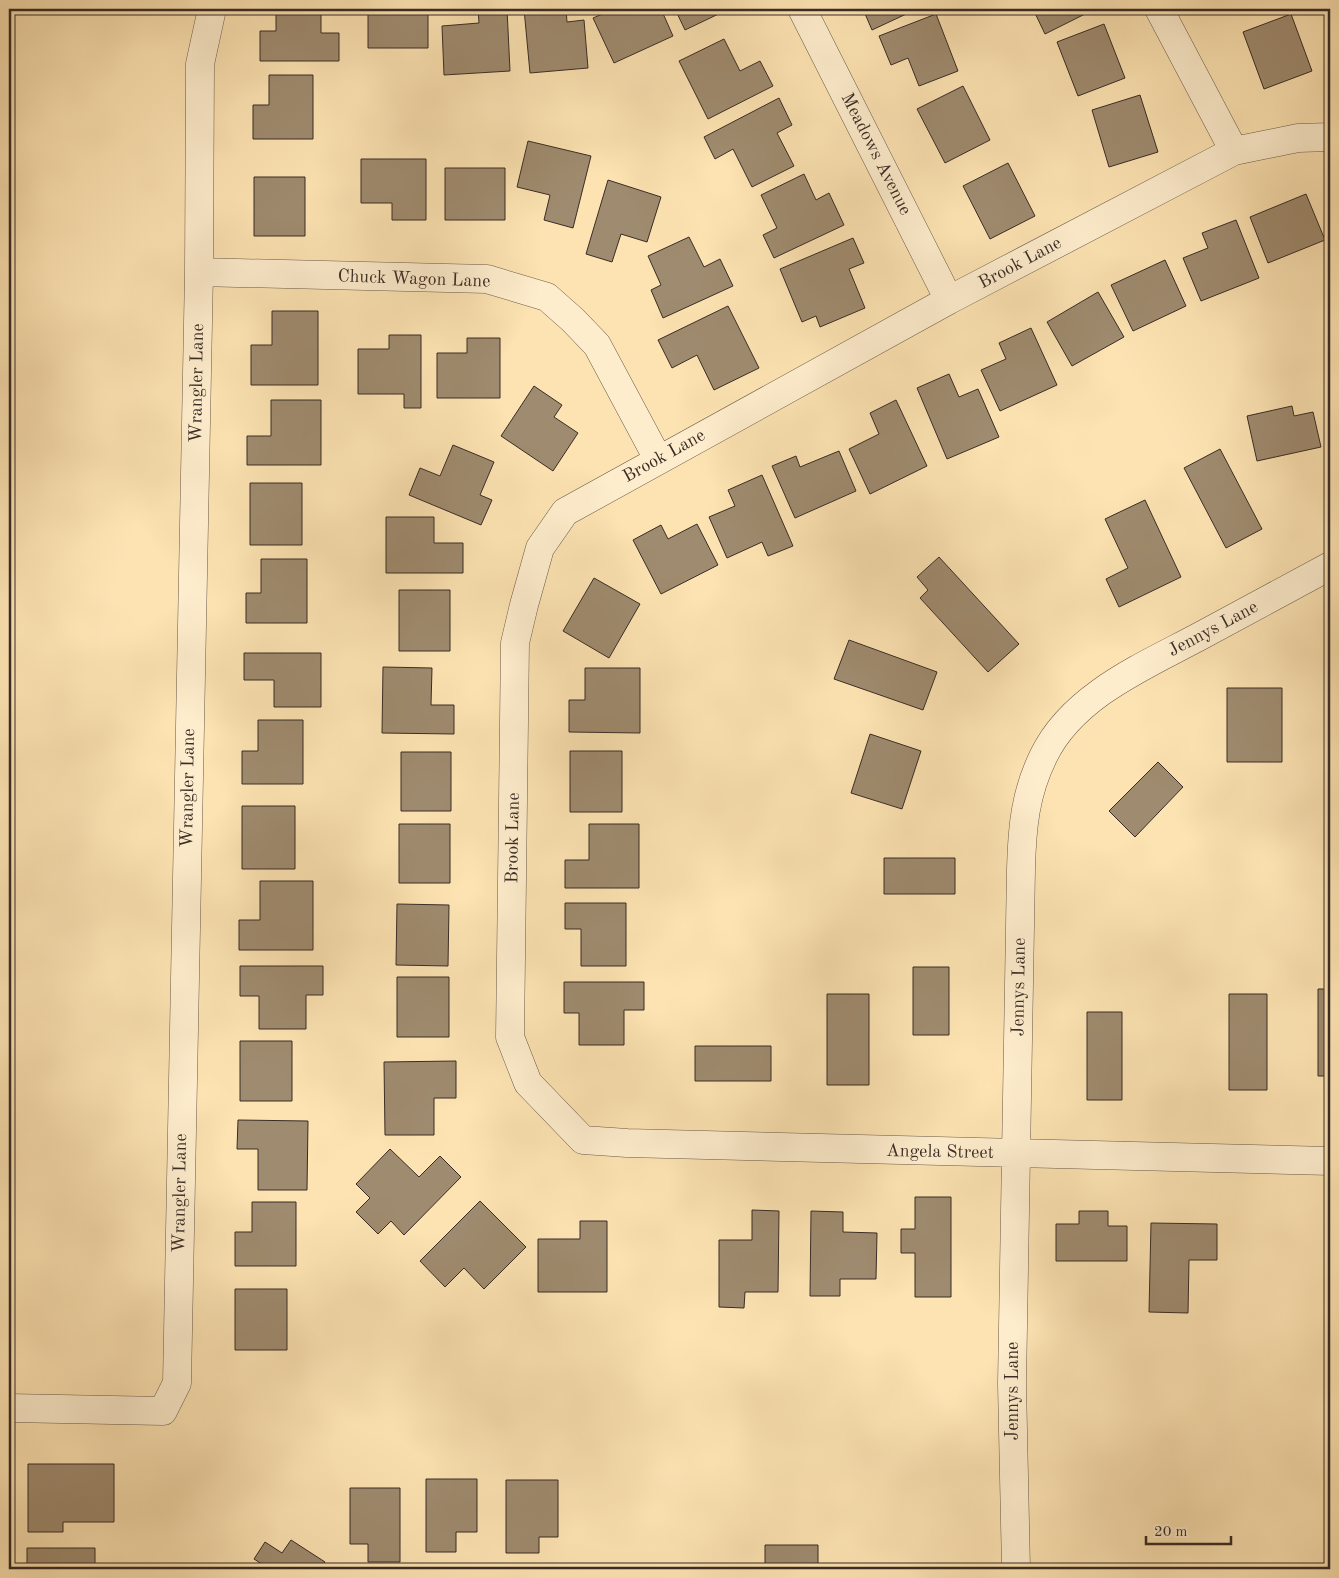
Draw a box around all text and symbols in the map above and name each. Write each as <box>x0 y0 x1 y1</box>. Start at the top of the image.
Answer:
street label: Meadows Avenue <box>837 90 915 218</box>
street label: Brook Lane <box>976 234 1064 292</box>
street label: Chuck Wagon Lane <box>337 267 491 291</box>
street label: Wrangler Lane <box>187 323 207 443</box>
street label: Brook Lane <box>620 426 708 486</box>
street label: Jennys Lane <box>1165 598 1261 660</box>
street label: Wrangler Lane <box>178 728 198 848</box>
street label: Brook Lane <box>503 792 523 884</box>
street label: Jennys Lane <box>1009 937 1029 1037</box>
street label: Wrangler Lane <box>170 1133 190 1253</box>
street label: Angela Street <box>886 1142 994 1162</box>
street label: Jennys Lane <box>1004 1342 1022 1440</box>
scale bar <box>1146 1513 1232 1545</box>
text: 20 m <box>1154 1525 1188 1540</box>

